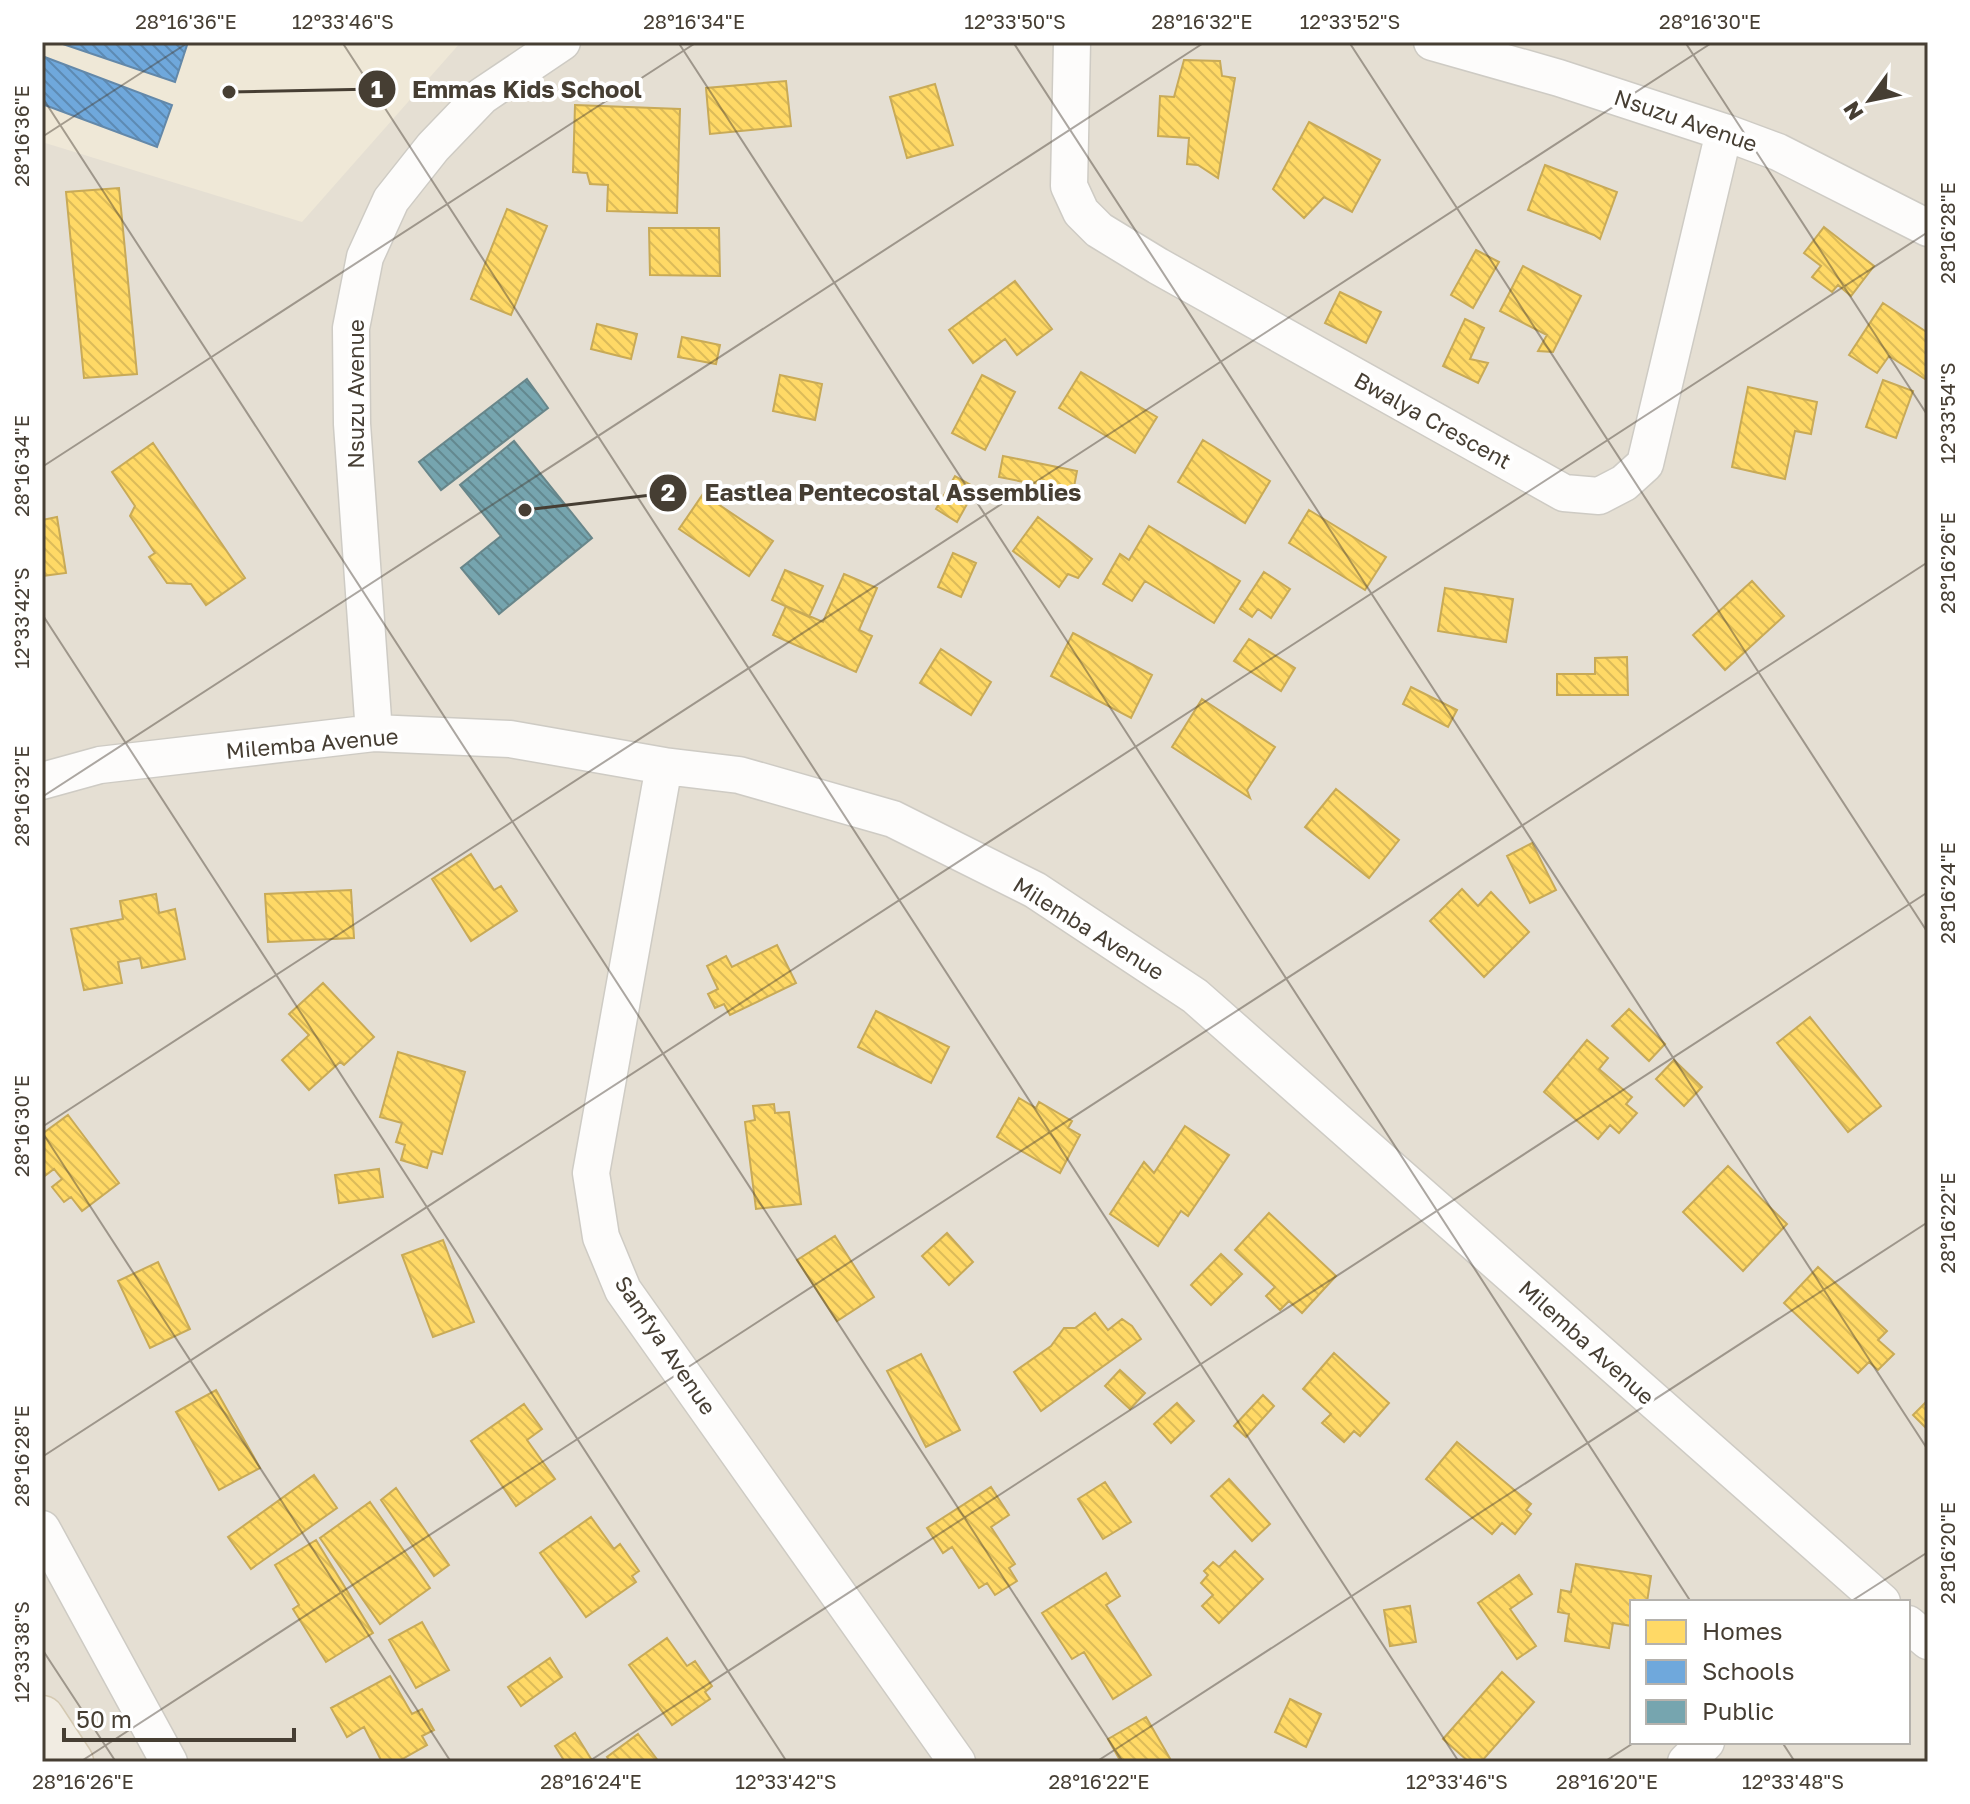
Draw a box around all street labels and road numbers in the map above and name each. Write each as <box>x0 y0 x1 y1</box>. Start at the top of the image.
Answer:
street label: Nsuzu Avenue <box>1611 83 1761 157</box>
street label: Nsuzu Avenue <box>342 319 369 469</box>
street label: Bwalya Crescent <box>1350 366 1516 474</box>
street label: Milemba Avenue <box>225 722 399 764</box>
street label: Milemba Avenue <box>1008 871 1170 985</box>
street label: Samfya Avenue <box>610 1270 722 1420</box>
street label: Milemba Avenue <box>1514 1274 1660 1410</box>

